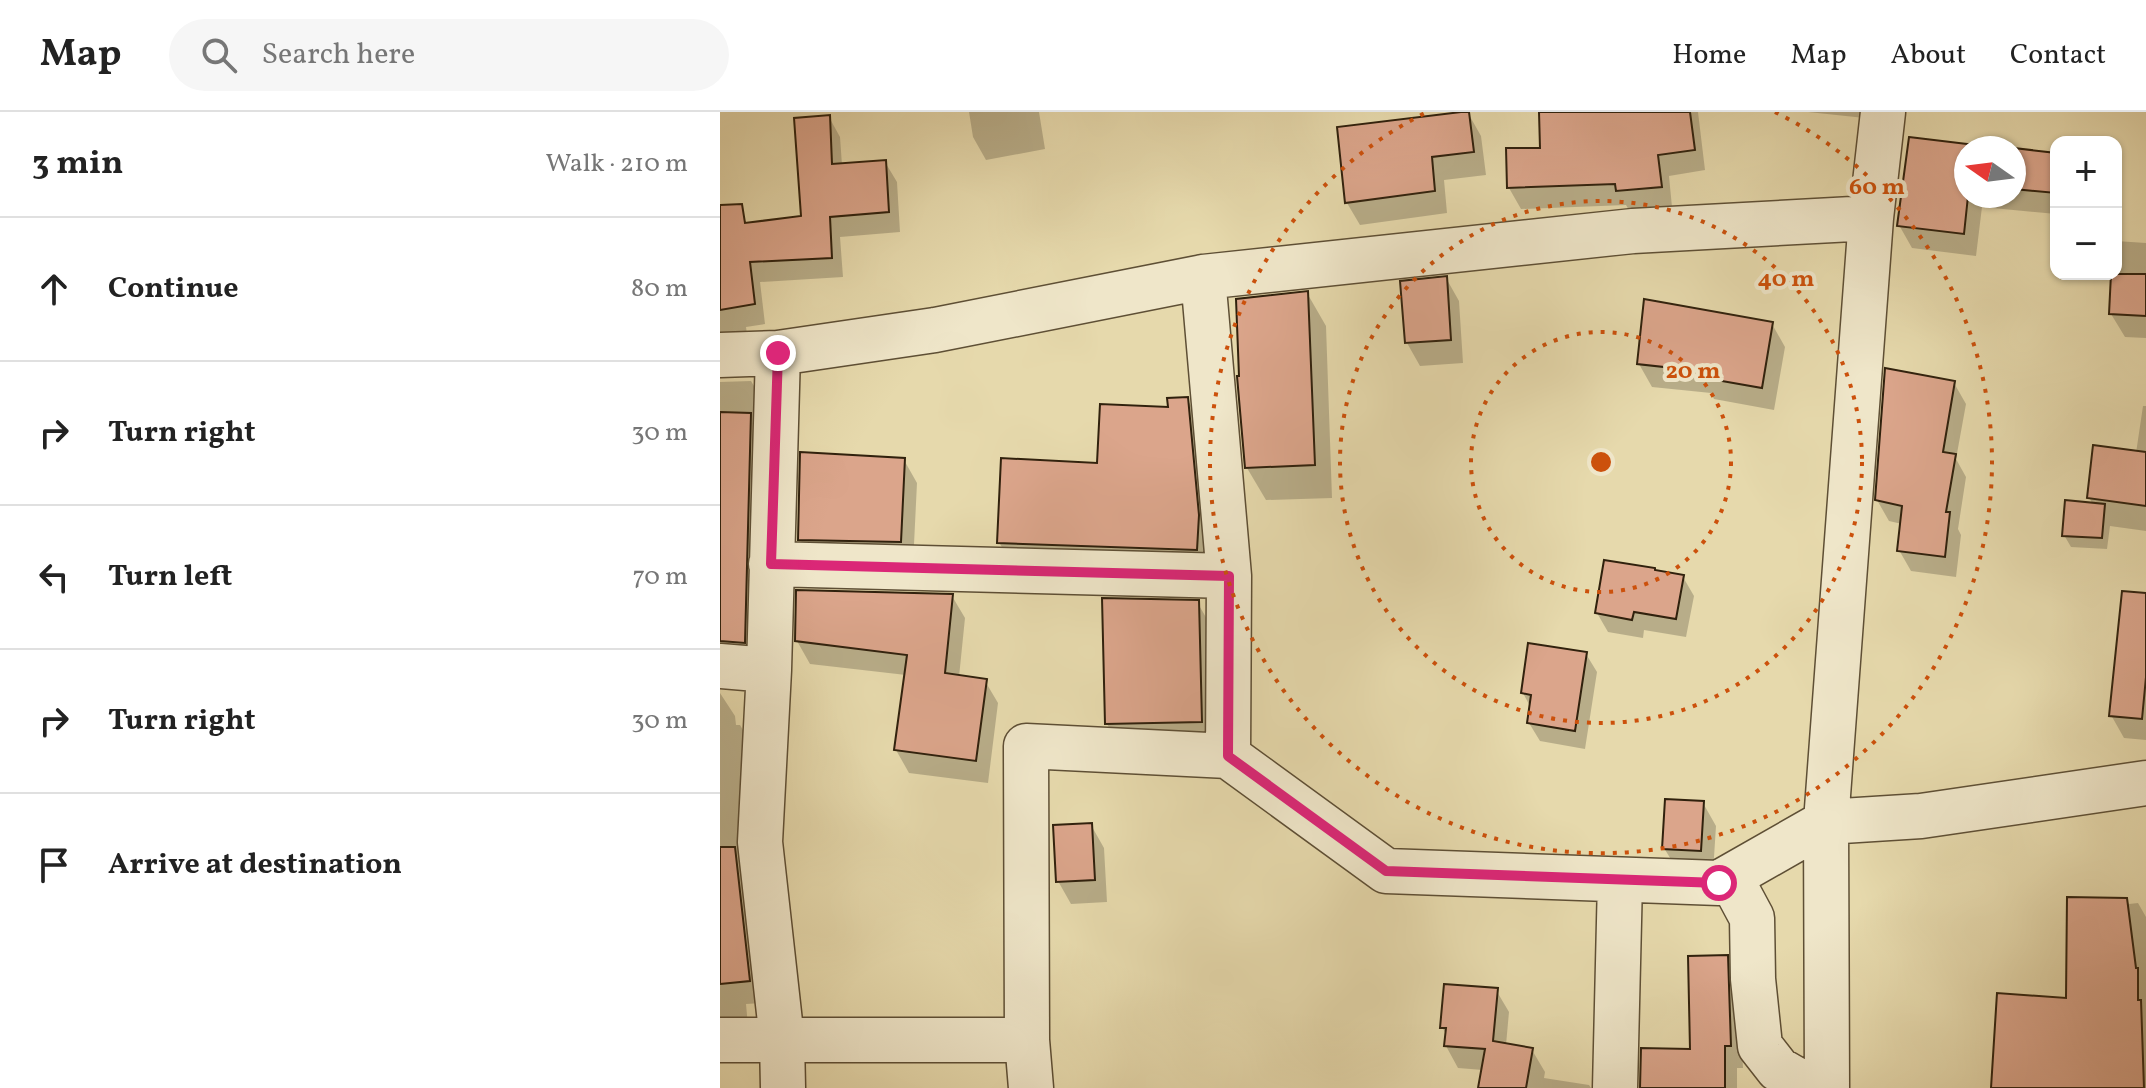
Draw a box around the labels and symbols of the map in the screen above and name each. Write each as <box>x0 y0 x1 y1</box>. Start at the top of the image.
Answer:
north arrow <box>1954 136 2026 208</box>
text: 60 m <box>1849 171 1905 205</box>
text: 40 m <box>1758 263 1814 297</box>
route end <box>760 335 796 371</box>
text: 20 m <box>1665 355 1721 389</box>
centre of rings <box>1587 448 1615 476</box>
route start <box>1701 865 1737 901</box>

